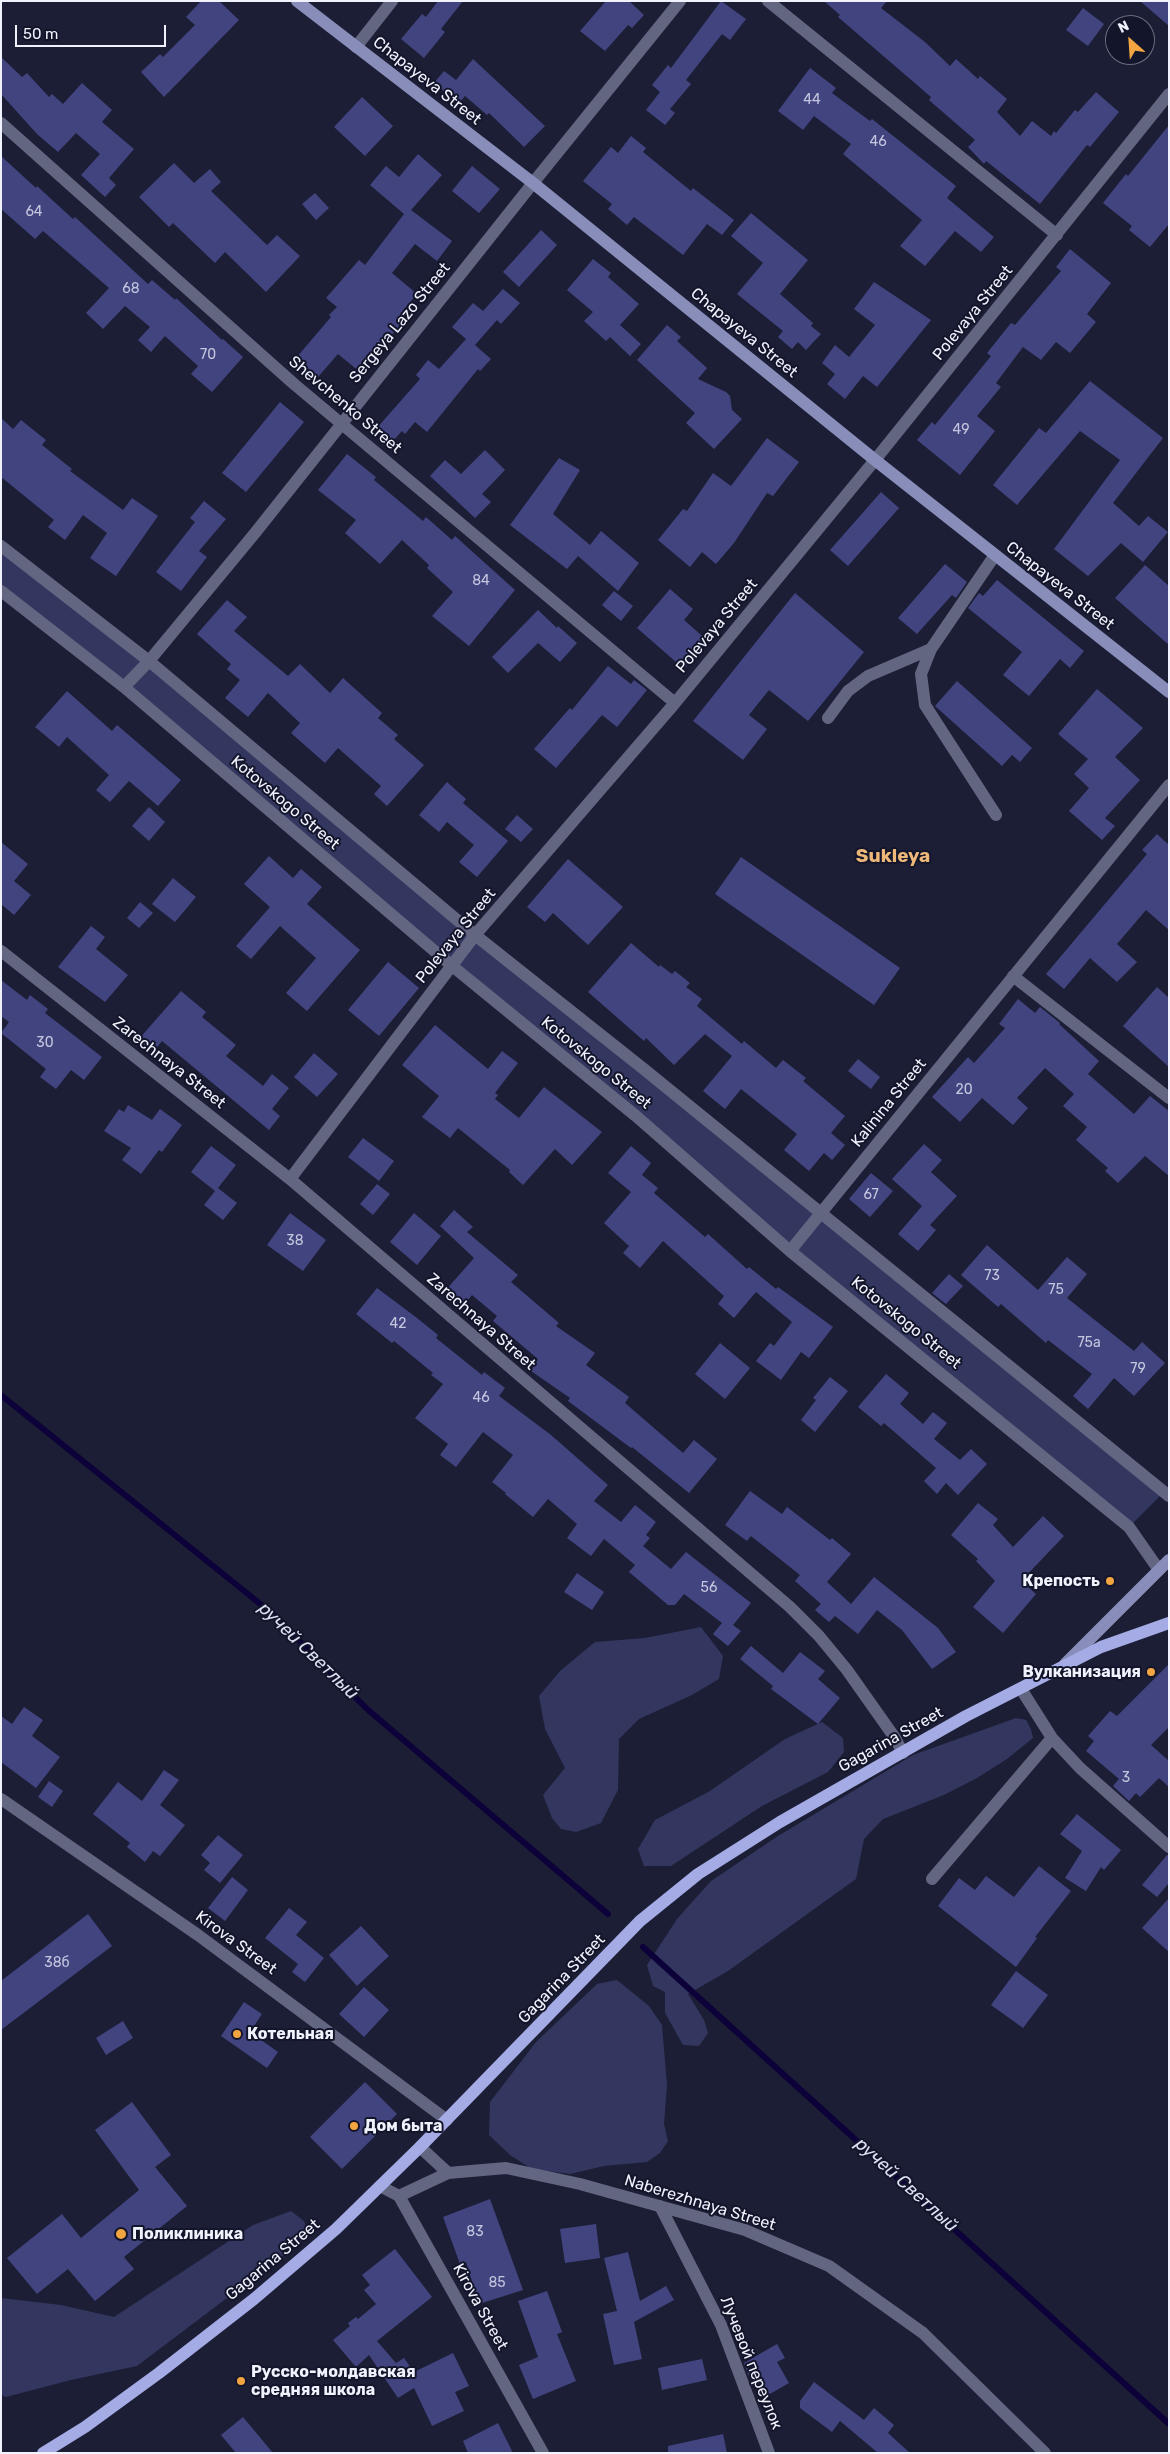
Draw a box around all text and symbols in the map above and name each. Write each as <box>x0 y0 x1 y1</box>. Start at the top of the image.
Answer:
scale bar <box>18 15 169 47</box>
north arrow <box>1105 15 1155 65</box>
text: N <box>1115 17 1132 37</box>
text: 50 m <box>23 25 58 43</box>
street label: Chapayeva Street <box>369 33 485 129</box>
house number: 44 <box>803 92 821 108</box>
house number: 46 <box>869 134 887 150</box>
house number: 64 <box>25 204 43 220</box>
street label: Sergeya Lazo Street <box>345 259 455 387</box>
street label: Polevaya Street <box>929 262 1017 364</box>
house number: 68 <box>122 281 140 297</box>
street label: Chapayeva Street <box>687 284 801 382</box>
house number: 70 <box>200 347 216 363</box>
street label: Shevchenko Street <box>285 352 405 458</box>
house number: 49 <box>953 422 969 438</box>
street label: Chapayeva Street <box>1002 538 1118 634</box>
house number: 84 <box>472 573 490 589</box>
street label: Polevaya Street <box>672 575 762 677</box>
street label: Kotovskogo Street <box>227 752 343 854</box>
district label: Sukleya <box>856 846 930 868</box>
street label: Polevaya Street <box>412 885 500 987</box>
street label: Zarechnaya Street <box>109 1013 229 1113</box>
street label: Kotovskogo Street <box>537 1013 655 1113</box>
house number: 30 <box>36 1035 54 1051</box>
street label: Kalinina Street <box>847 1055 931 1151</box>
house number: 20 <box>955 1082 973 1098</box>
house number: 67 <box>863 1187 879 1203</box>
house number: 38 <box>286 1233 304 1249</box>
house number: 73 <box>984 1268 1000 1284</box>
street label: Zarechnaya Street <box>423 1270 539 1374</box>
street label: Kotovskogo Street <box>847 1273 965 1373</box>
house number: 75 <box>1048 1282 1064 1298</box>
house number: 42 <box>390 1316 406 1332</box>
house number: 75а <box>1077 1335 1101 1351</box>
house number: 79 <box>1130 1361 1146 1377</box>
house number: 46 <box>472 1390 490 1406</box>
place label: Крепость <box>1022 1571 1100 1591</box>
marker: Крепость <box>1104 1575 1116 1587</box>
house number: 56 <box>701 1580 717 1596</box>
water label: ручей Светлый <box>253 1598 363 1704</box>
place label: Вулканизация <box>1023 1662 1141 1682</box>
marker: Вулканизация <box>1145 1666 1157 1678</box>
street label: Gagarina Street <box>835 1703 947 1777</box>
house number: 3 <box>1122 1770 1130 1786</box>
street label: Kirova Street <box>192 1907 280 1979</box>
street label: Gagarina Street <box>515 1930 609 2028</box>
house number: 38б <box>44 1955 70 1971</box>
place label: Котельная <box>247 2024 334 2044</box>
marker: Котельная <box>231 2028 243 2040</box>
place label: Дом быта <box>364 2116 442 2136</box>
marker: Дом быта <box>348 2120 360 2132</box>
water label: ручей Светлый <box>850 2133 962 2237</box>
street label: Naberezhnaya Street <box>622 2171 778 2235</box>
street label: Gagarina Street <box>222 2215 324 2305</box>
place label: Поликлиника <box>132 2224 243 2244</box>
house number: 83 <box>466 2224 484 2240</box>
marker: Поликлиника <box>114 2227 128 2241</box>
street label: Kirova Street <box>448 2260 512 2354</box>
house number: 85 <box>488 2275 506 2291</box>
street label: Лучевой переулок <box>716 2294 786 2432</box>
place label: Русско-молдавская средняя школа <box>251 2362 416 2400</box>
marker: Русско-молдавская средняя школа <box>235 2375 247 2387</box>

